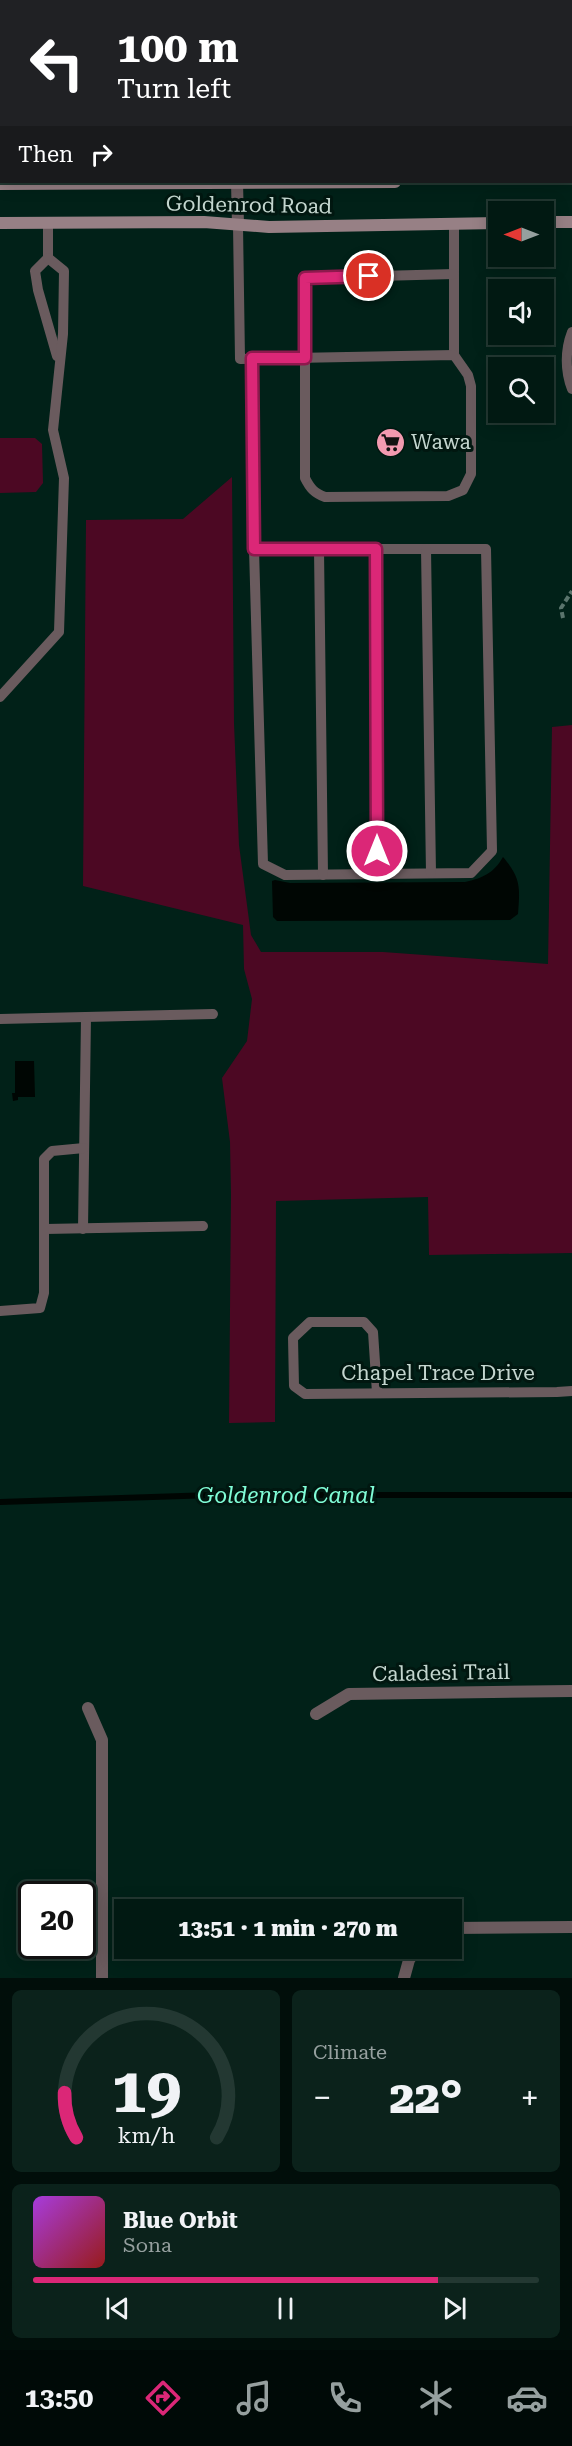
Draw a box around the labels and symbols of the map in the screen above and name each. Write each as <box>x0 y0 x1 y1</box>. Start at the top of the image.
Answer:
street label: Goldenrod Road <box>166 192 333 218</box>
north arrow <box>488 201 554 267</box>
pin <box>343 250 394 301</box>
supermarket icon: Wawa <box>374 426 406 458</box>
place label: Wawa <box>411 430 471 454</box>
position arrow <box>345 819 409 883</box>
street label: Chapel Trace Drive <box>341 1361 535 1385</box>
water label: Goldenrod Canal <box>197 1483 375 1508</box>
street label: Caladesi Trail <box>372 1660 511 1686</box>
speed limit sign: 20 <box>18 1881 96 1959</box>

